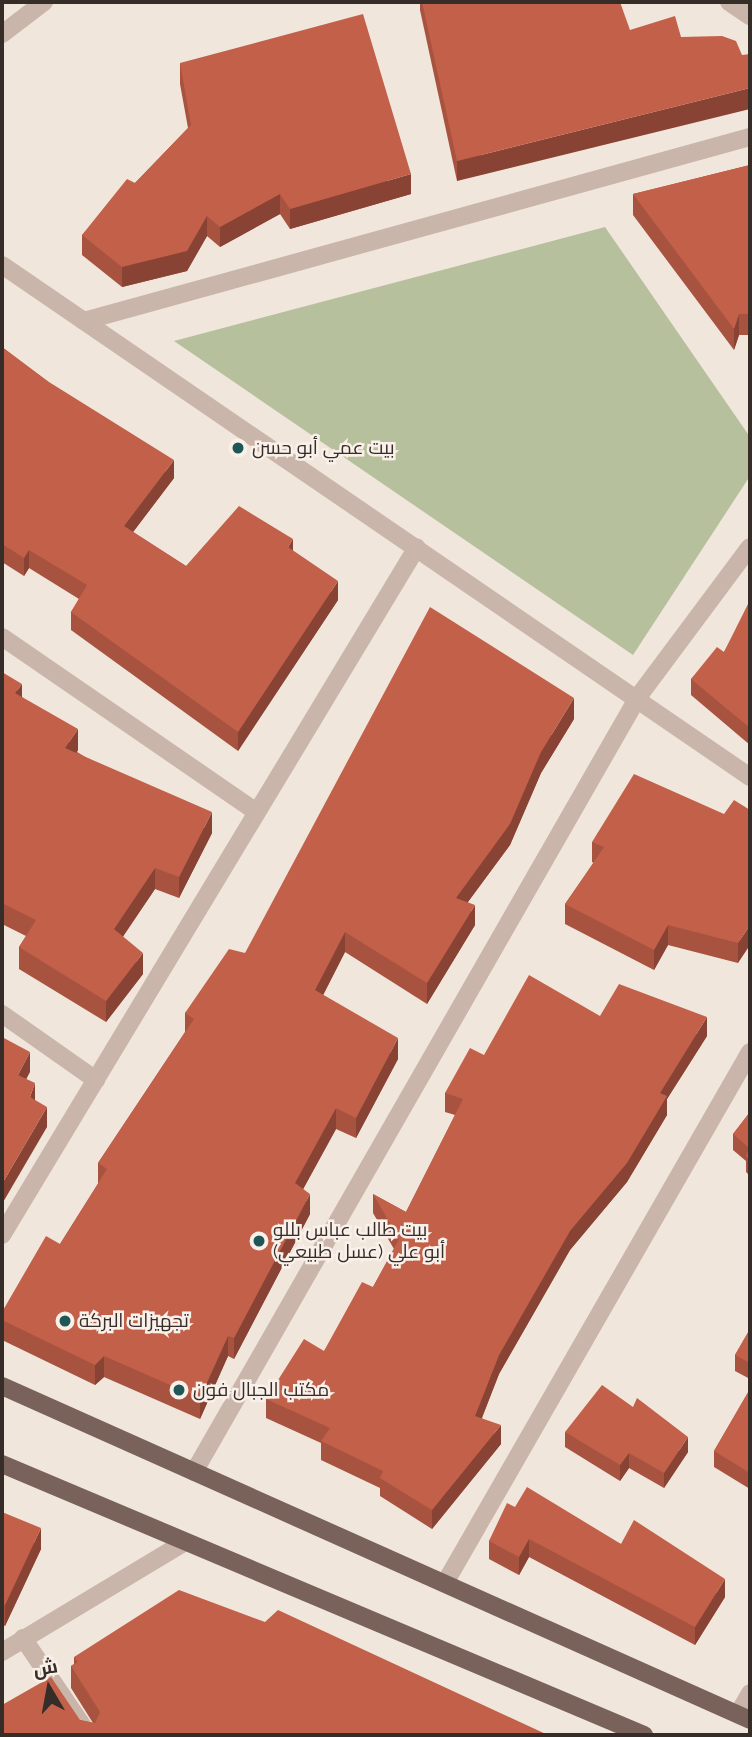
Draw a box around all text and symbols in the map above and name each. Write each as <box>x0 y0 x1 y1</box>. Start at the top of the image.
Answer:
place label: بيت عمي أبو حسن <box>252 437 395 459</box>
marker: بيت عمي أبو حسن <box>230 440 246 456</box>
place label: بيت طالب عباس بللو أبو علي (عسل طبيعي) <box>273 1219 445 1263</box>
marker: بيت طالب عباس بللو أبو علي (عسل طبيعي) <box>251 1233 267 1249</box>
place label: تجهيزات البركة <box>79 1310 189 1332</box>
marker: تجهيزات البركة <box>57 1313 73 1329</box>
place label: مكتب الجبال فون <box>193 1379 329 1401</box>
marker: مكتب الجبال فون <box>171 1382 187 1398</box>
north arrow <box>14 1653 84 1723</box>
text: ش <box>31 1654 59 1680</box>

